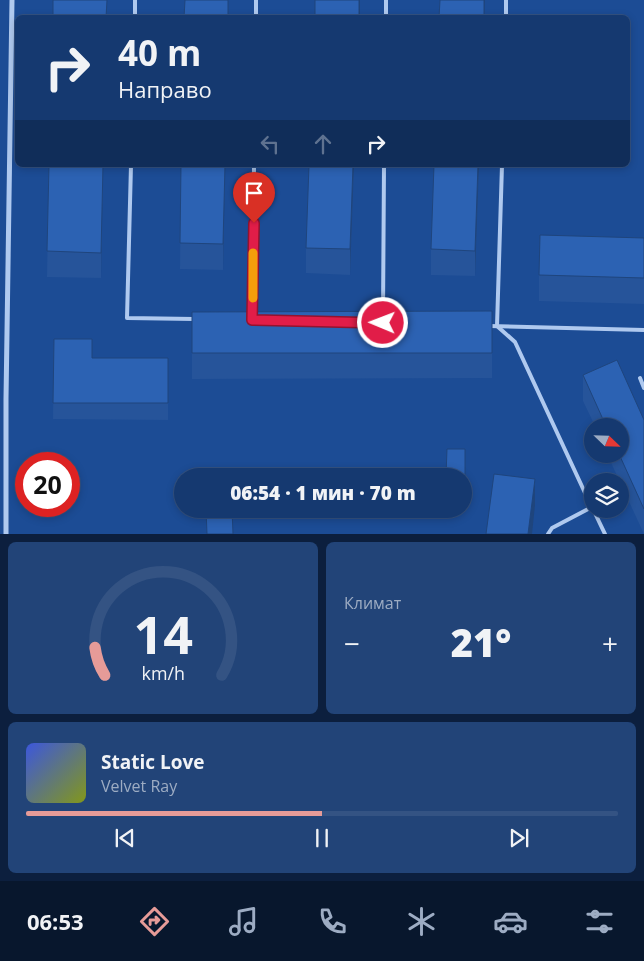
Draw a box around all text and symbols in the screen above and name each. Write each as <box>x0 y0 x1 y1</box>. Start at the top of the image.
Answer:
text: 40 m <box>118 29 201 76</box>
icon: right <box>35 35 100 100</box>
text: Направо <box>118 74 212 104</box>
icon: left <box>256 130 284 158</box>
icon: ahead <box>309 130 337 158</box>
icon: right <box>362 130 390 158</box>
pin <box>233 172 275 223</box>
icon: arrive <box>240 179 268 207</box>
position arrow <box>356 296 408 348</box>
north arrow <box>584 418 629 462</box>
map controls <box>584 418 629 518</box>
speed limit sign: 20 <box>15 452 80 517</box>
button: layers <box>584 473 629 518</box>
text: 06:54 · 1 мин · 70 m <box>230 480 416 506</box>
text: Климат <box>344 592 401 614</box>
text: 14 <box>133 598 193 669</box>
text: 21° <box>451 616 511 668</box>
text: − <box>344 624 360 662</box>
text: + <box>602 624 618 662</box>
text: km/h <box>141 661 185 685</box>
text: Static Love <box>101 749 204 775</box>
text: Velvet Ray <box>101 775 177 797</box>
icon: previous <box>111 824 139 852</box>
icon: pause <box>308 824 336 852</box>
icon: next <box>505 824 533 852</box>
icon: directions <box>137 904 172 939</box>
icon: music <box>226 904 261 939</box>
icon: phone <box>315 904 350 939</box>
icon: climate <box>404 904 439 939</box>
icon: car <box>493 904 528 939</box>
icon: filters <box>582 904 617 939</box>
text: 06:53 <box>27 906 84 936</box>

